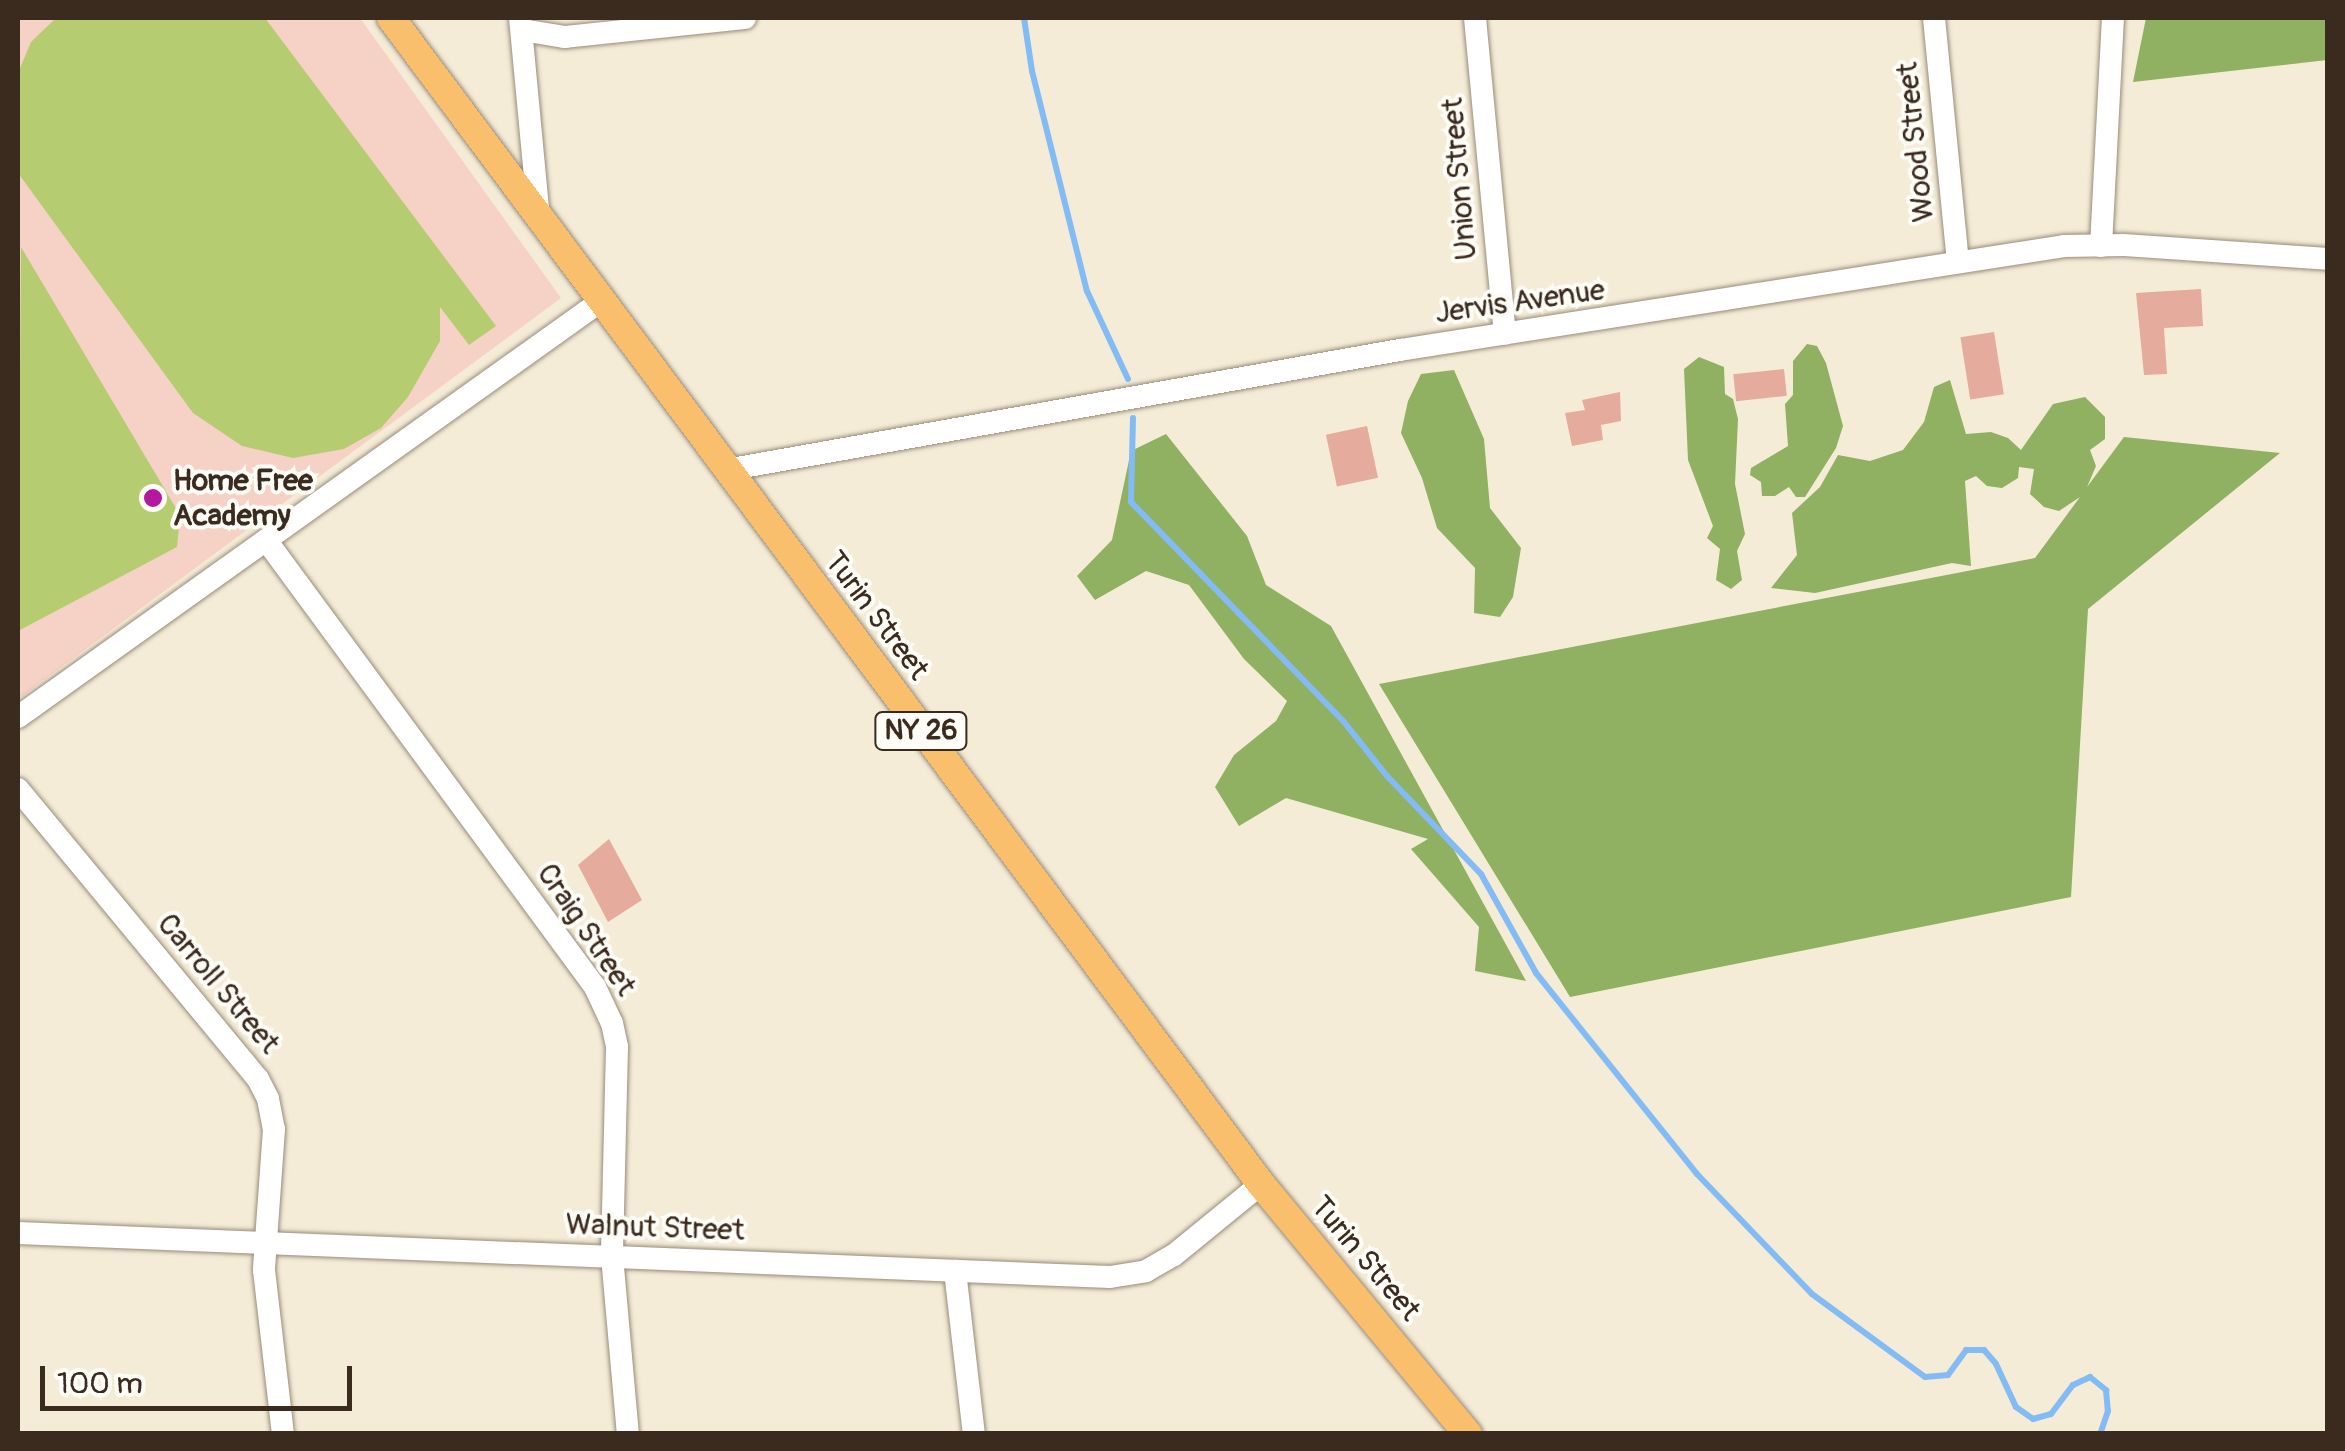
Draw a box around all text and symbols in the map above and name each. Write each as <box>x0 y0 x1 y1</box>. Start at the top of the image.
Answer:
street label: Wood Street <box>1890 60 1942 224</box>
street label: Union Street <box>1435 96 1485 262</box>
street label: Jervis Avenue <box>1433 272 1607 332</box>
place label: Home Free Academy <box>173 463 313 534</box>
marker: Home Free Academy <box>142 487 164 509</box>
street label: Turin Street <box>816 545 936 687</box>
road number: NY 26 <box>874 708 968 754</box>
street label: Craig Street <box>529 857 643 1003</box>
street label: Carroll Street <box>149 907 287 1061</box>
street label: Turin Street <box>1303 1189 1427 1329</box>
street label: Walnut Street <box>565 1207 745 1249</box>
scale bar <box>45 1346 358 1408</box>
text: 100 m <box>57 1365 143 1402</box>

